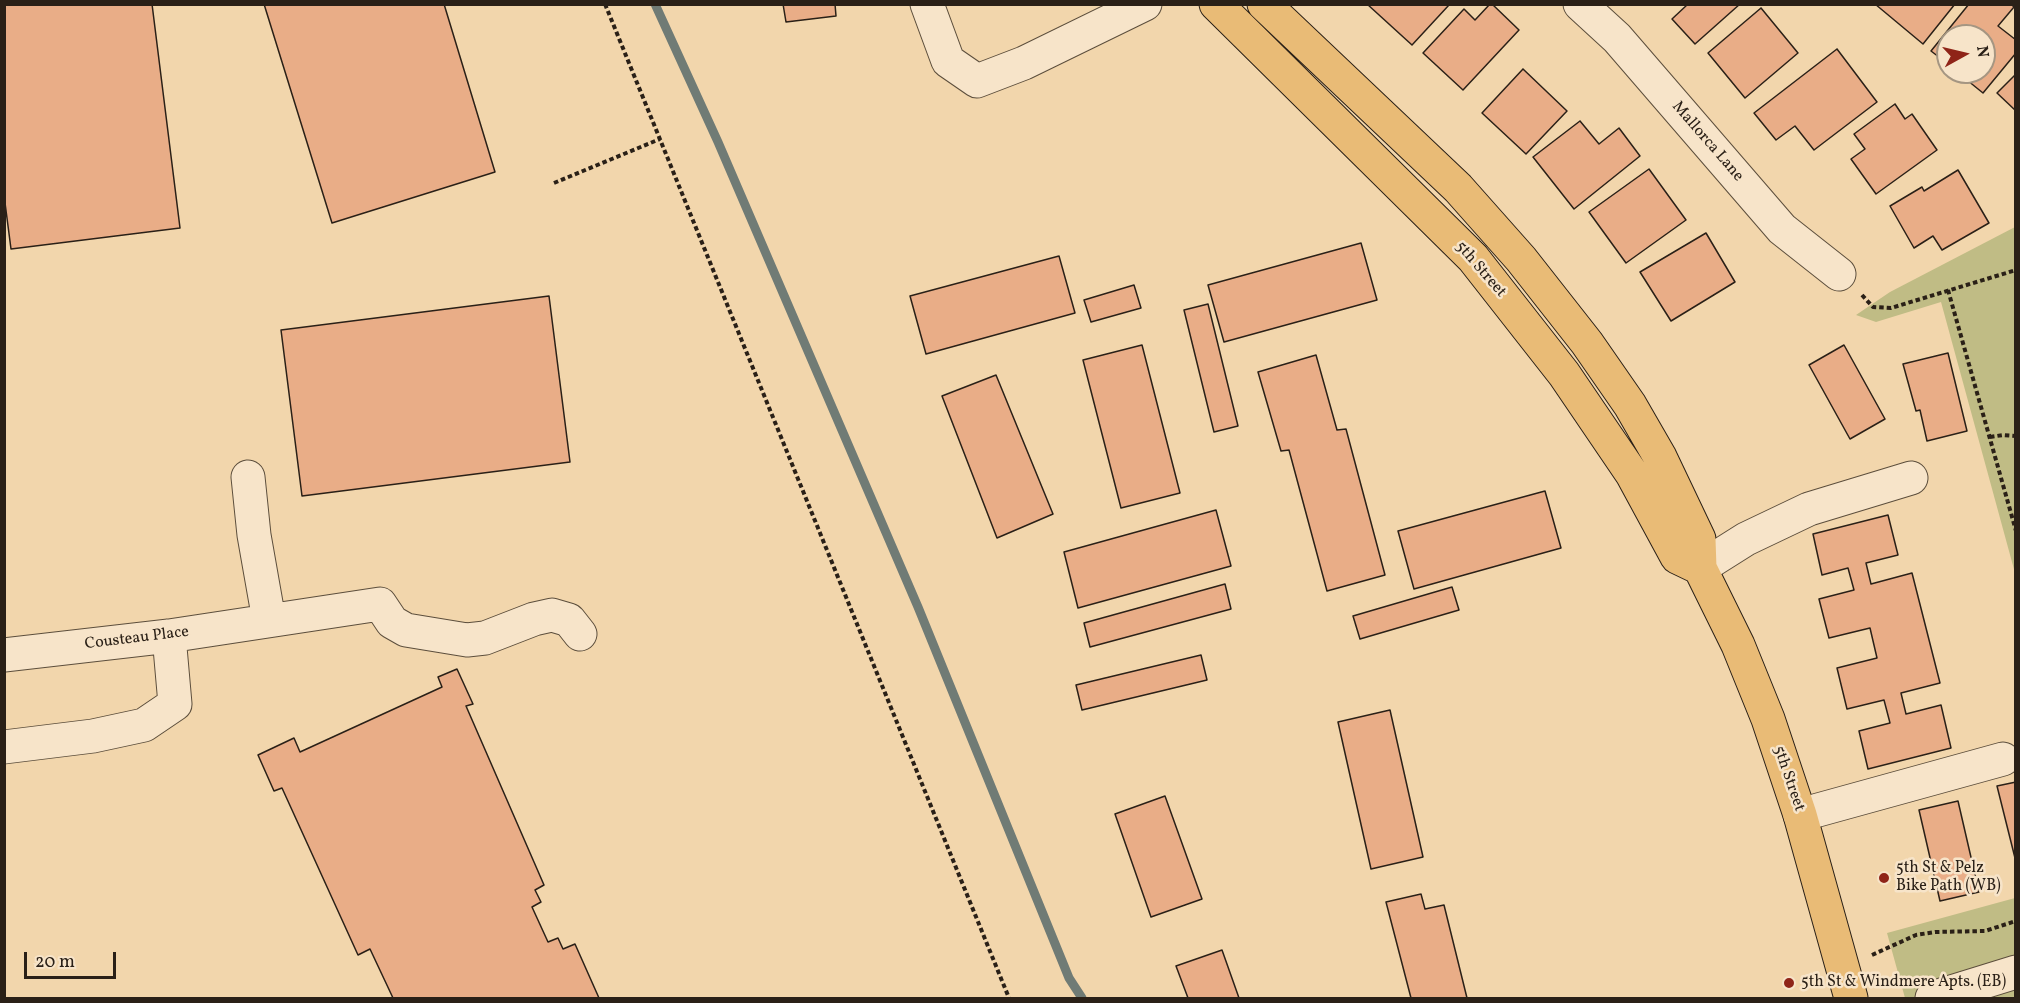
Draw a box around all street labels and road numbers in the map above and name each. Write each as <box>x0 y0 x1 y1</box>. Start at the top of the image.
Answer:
street label: Mallorca Lane <box>1667 98 1747 186</box>
street label: 5th Street <box>1450 238 1510 302</box>
street label: Cousteau Place <box>84 623 190 655</box>
street label: 5th Street <box>1768 744 1808 814</box>

